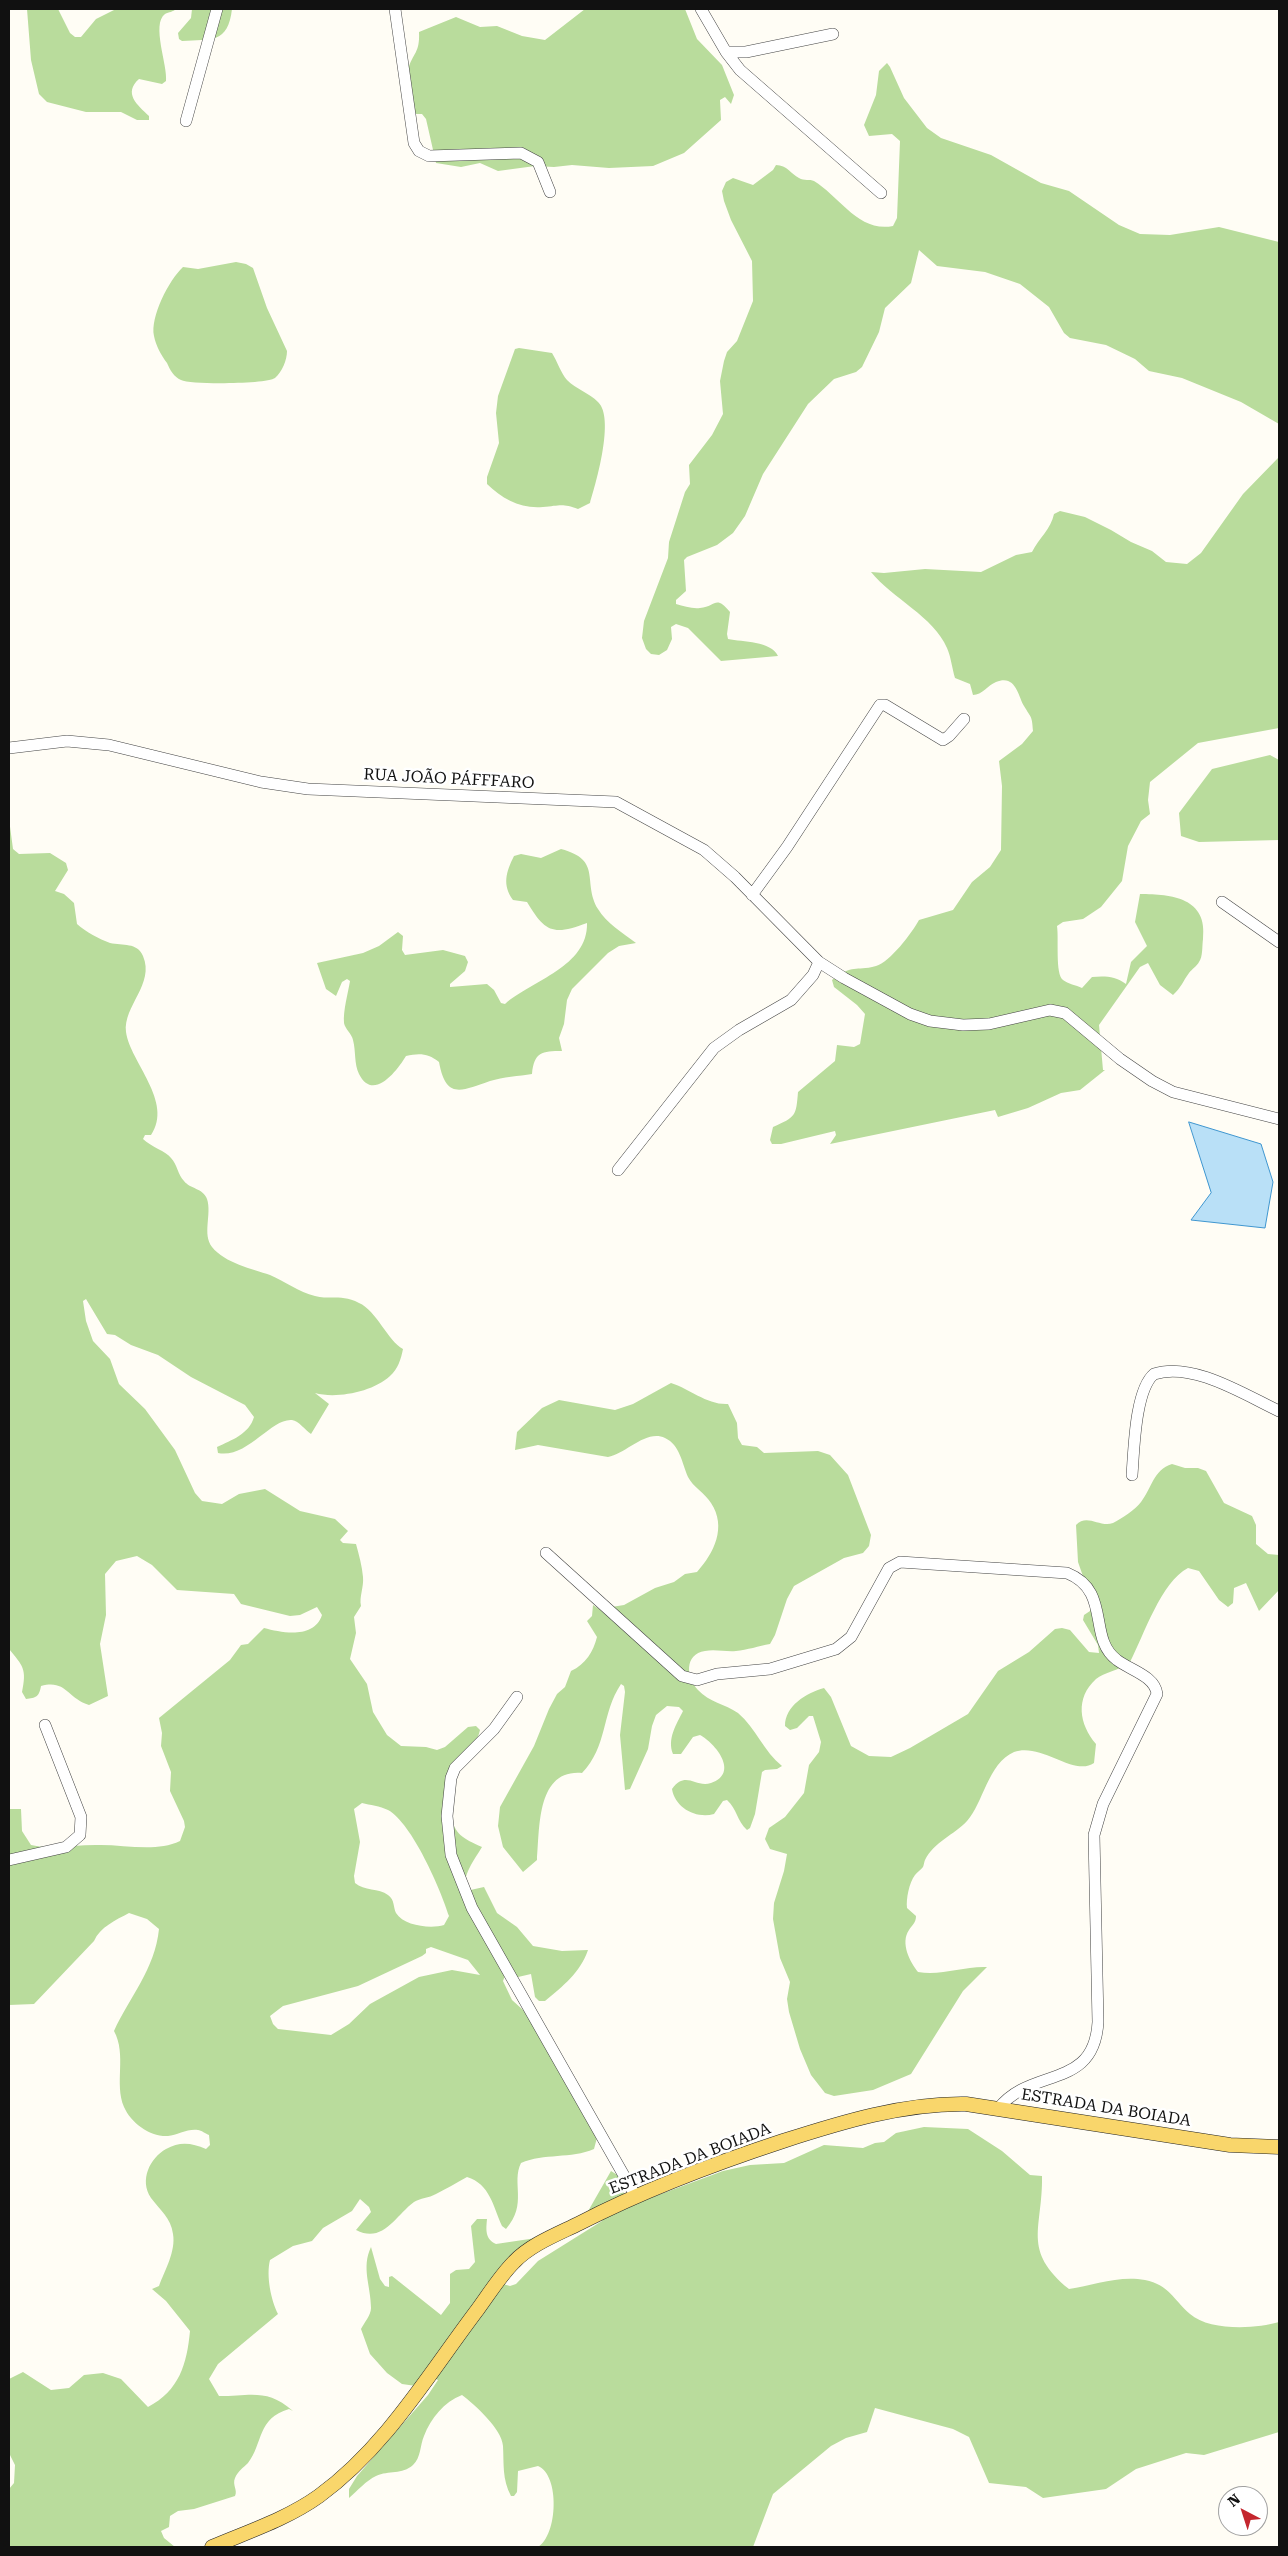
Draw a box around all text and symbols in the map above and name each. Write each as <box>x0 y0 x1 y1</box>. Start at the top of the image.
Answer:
street label: RUA JOÃO PÁFFFARO <box>363 765 535 793</box>
street label: ESTRADA DA BOIADA <box>1020 2085 1192 2131</box>
street label: ESTRADA DA BOIADA <box>606 2119 774 2199</box>
north arrow <box>1218 2486 1268 2536</box>
text: N <box>1225 2491 1243 2510</box>

